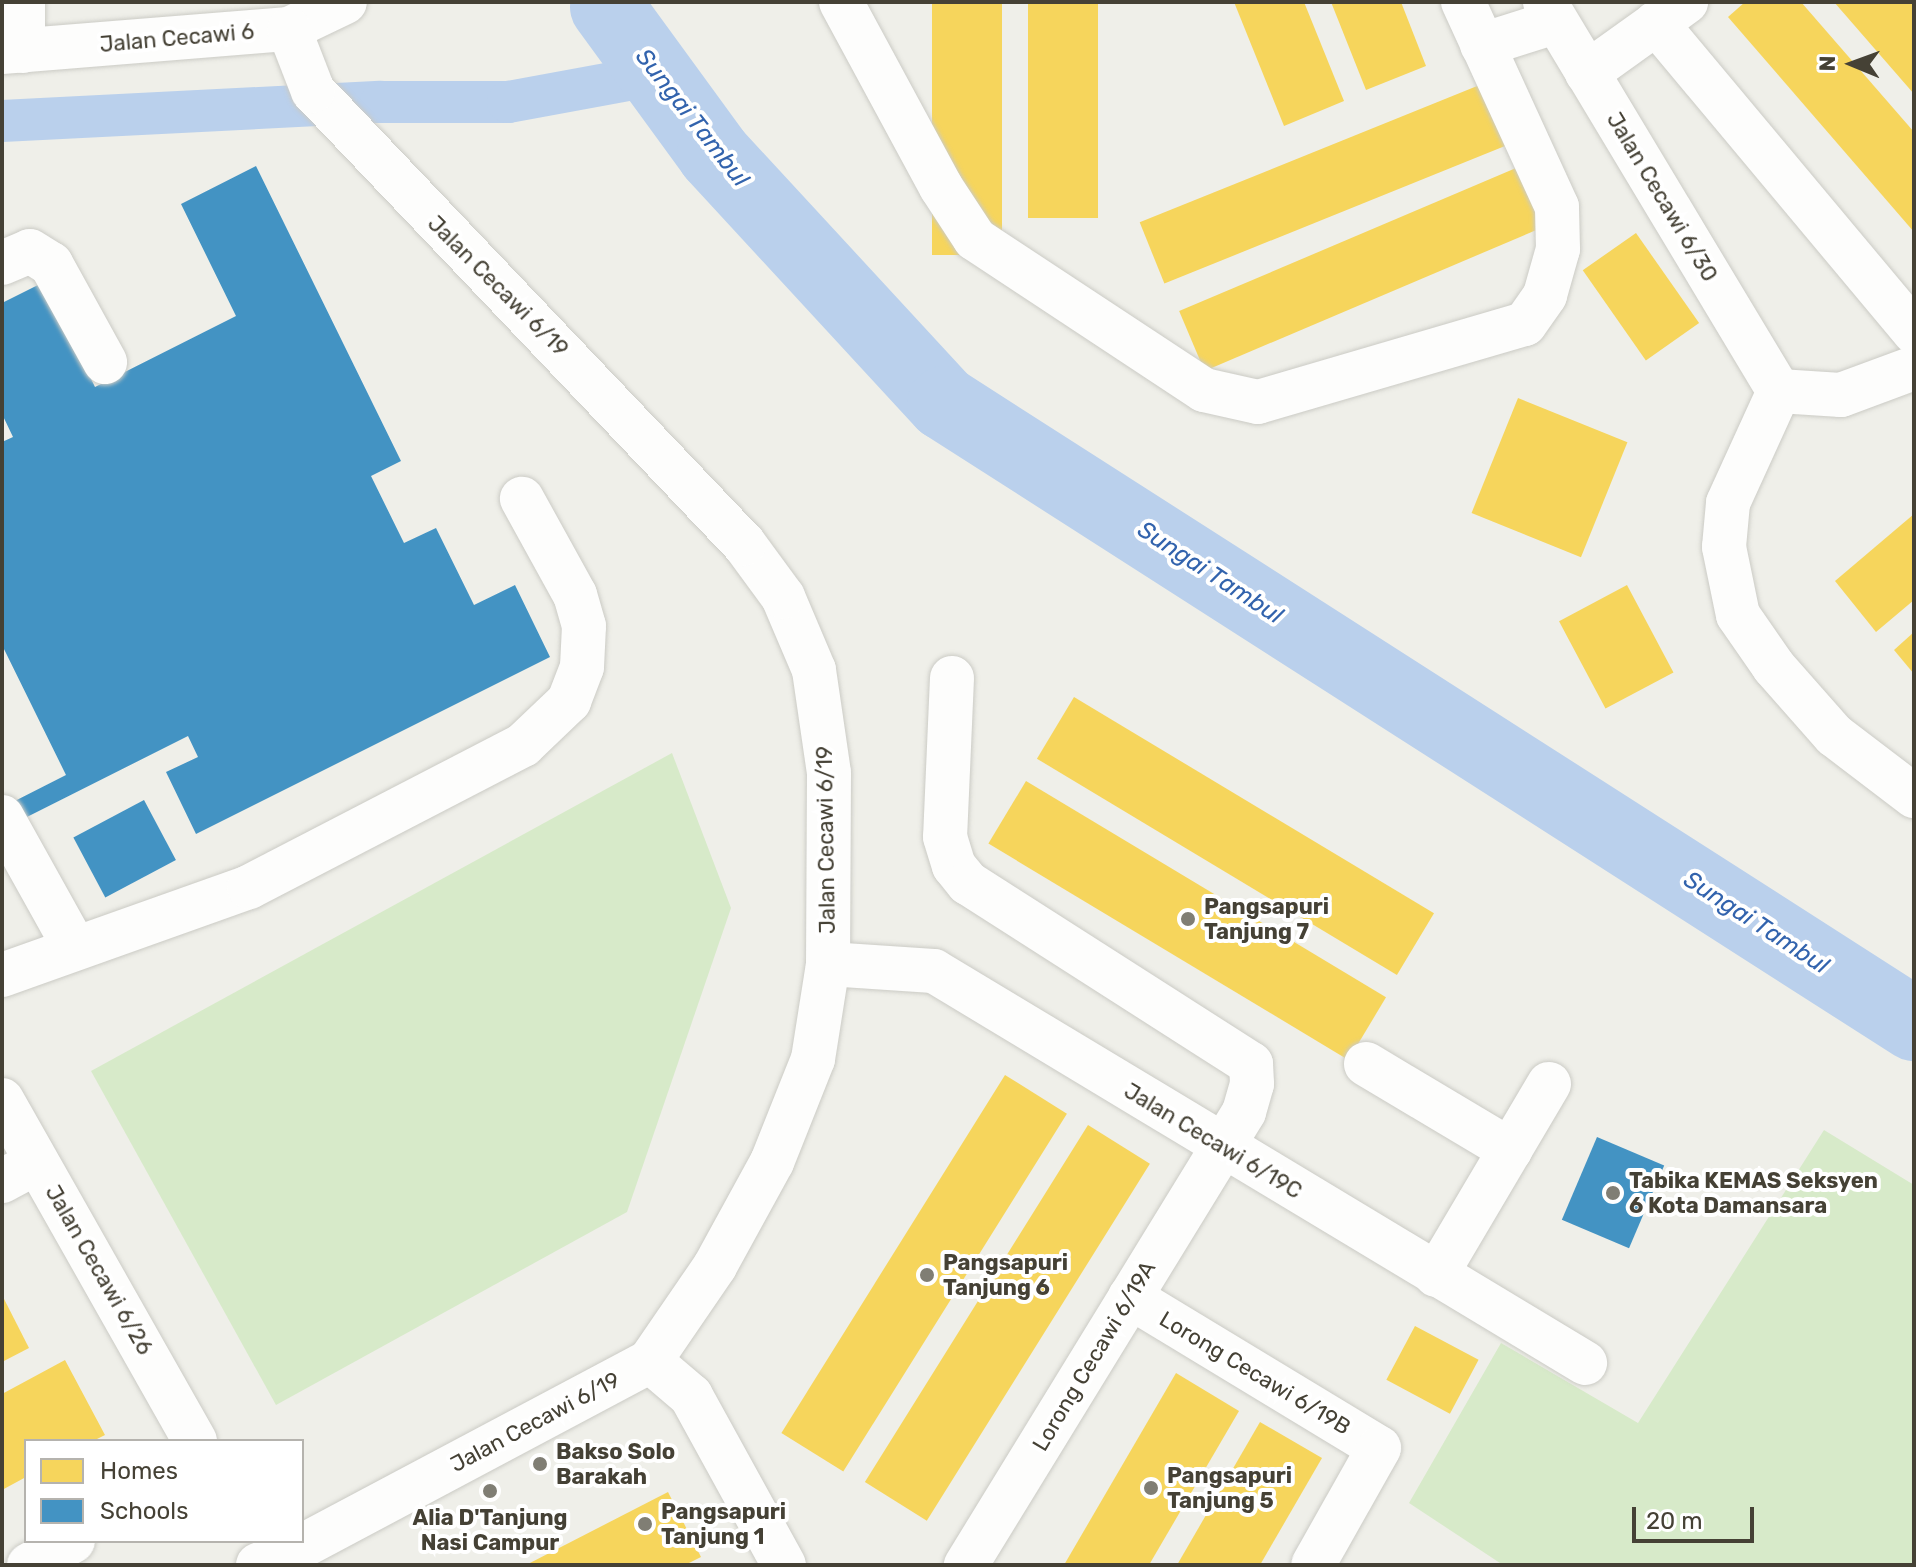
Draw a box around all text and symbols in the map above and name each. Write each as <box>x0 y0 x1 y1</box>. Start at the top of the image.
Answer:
street label: Jalan Cecawi 6 <box>99 18 255 58</box>
north arrow <box>1812 24 1892 104</box>
water label: Sungai Tambul <box>629 43 755 193</box>
text: N <box>1814 55 1841 72</box>
street label: Jalan Cecawi 6/30 <box>1601 108 1723 286</box>
street label: Jalan Cecawi 6/19 <box>422 210 574 362</box>
water label: Sungai Tambul <box>1132 515 1288 631</box>
street label: Jalan Cecawi 6/19 <box>811 746 841 934</box>
water label: Sungai Tambul <box>1678 865 1834 981</box>
place label: Pangsapuri Tanjung 7 <box>1204 893 1329 944</box>
marker: Pangsapuri Tanjung 7 <box>1179 910 1197 928</box>
street label: Jalan Cecawi 6/19C <box>1119 1078 1307 1204</box>
place label: Tabika KEMAS Seksyen 6 Kota Damansara <box>1629 1167 1878 1218</box>
street label: Jalan Cecawi 6/26 <box>40 1181 158 1359</box>
marker: Tabika KEMAS Seksyen 6 Kota Damansara <box>1604 1184 1622 1202</box>
place label: Pangsapuri Tanjung 6 <box>943 1249 1068 1300</box>
street label: Lorong Cecawi 6/19A <box>1027 1256 1161 1456</box>
marker: Pangsapuri Tanjung 6 <box>918 1266 936 1284</box>
street label: Lorong Cecawi 6/19B <box>1155 1306 1355 1440</box>
street label: Jalan Cecawi 6/19 <box>446 1366 624 1478</box>
place label: Bakso Solo Barakah <box>556 1438 675 1490</box>
legend <box>24 1439 304 1543</box>
marker: Bakso Solo Barakah <box>531 1455 549 1473</box>
text: Homes <box>100 1457 178 1485</box>
place label: Pangsapuri Tanjung 5 <box>1167 1462 1292 1514</box>
marker: Pangsapuri Tanjung 5 <box>1142 1479 1160 1497</box>
marker: Alia D'Tanjung Nasi Campur <box>481 1482 499 1500</box>
scale bar <box>1636 1491 1758 1541</box>
text: Schools <box>100 1497 188 1525</box>
place label: Pangsapuri Tanjung 1 <box>661 1498 786 1550</box>
place label: Alia D'Tanjung Nasi Campur <box>412 1504 568 1556</box>
text: 20 m <box>1646 1507 1703 1535</box>
marker: Pangsapuri Tanjung 1 <box>636 1515 654 1533</box>

